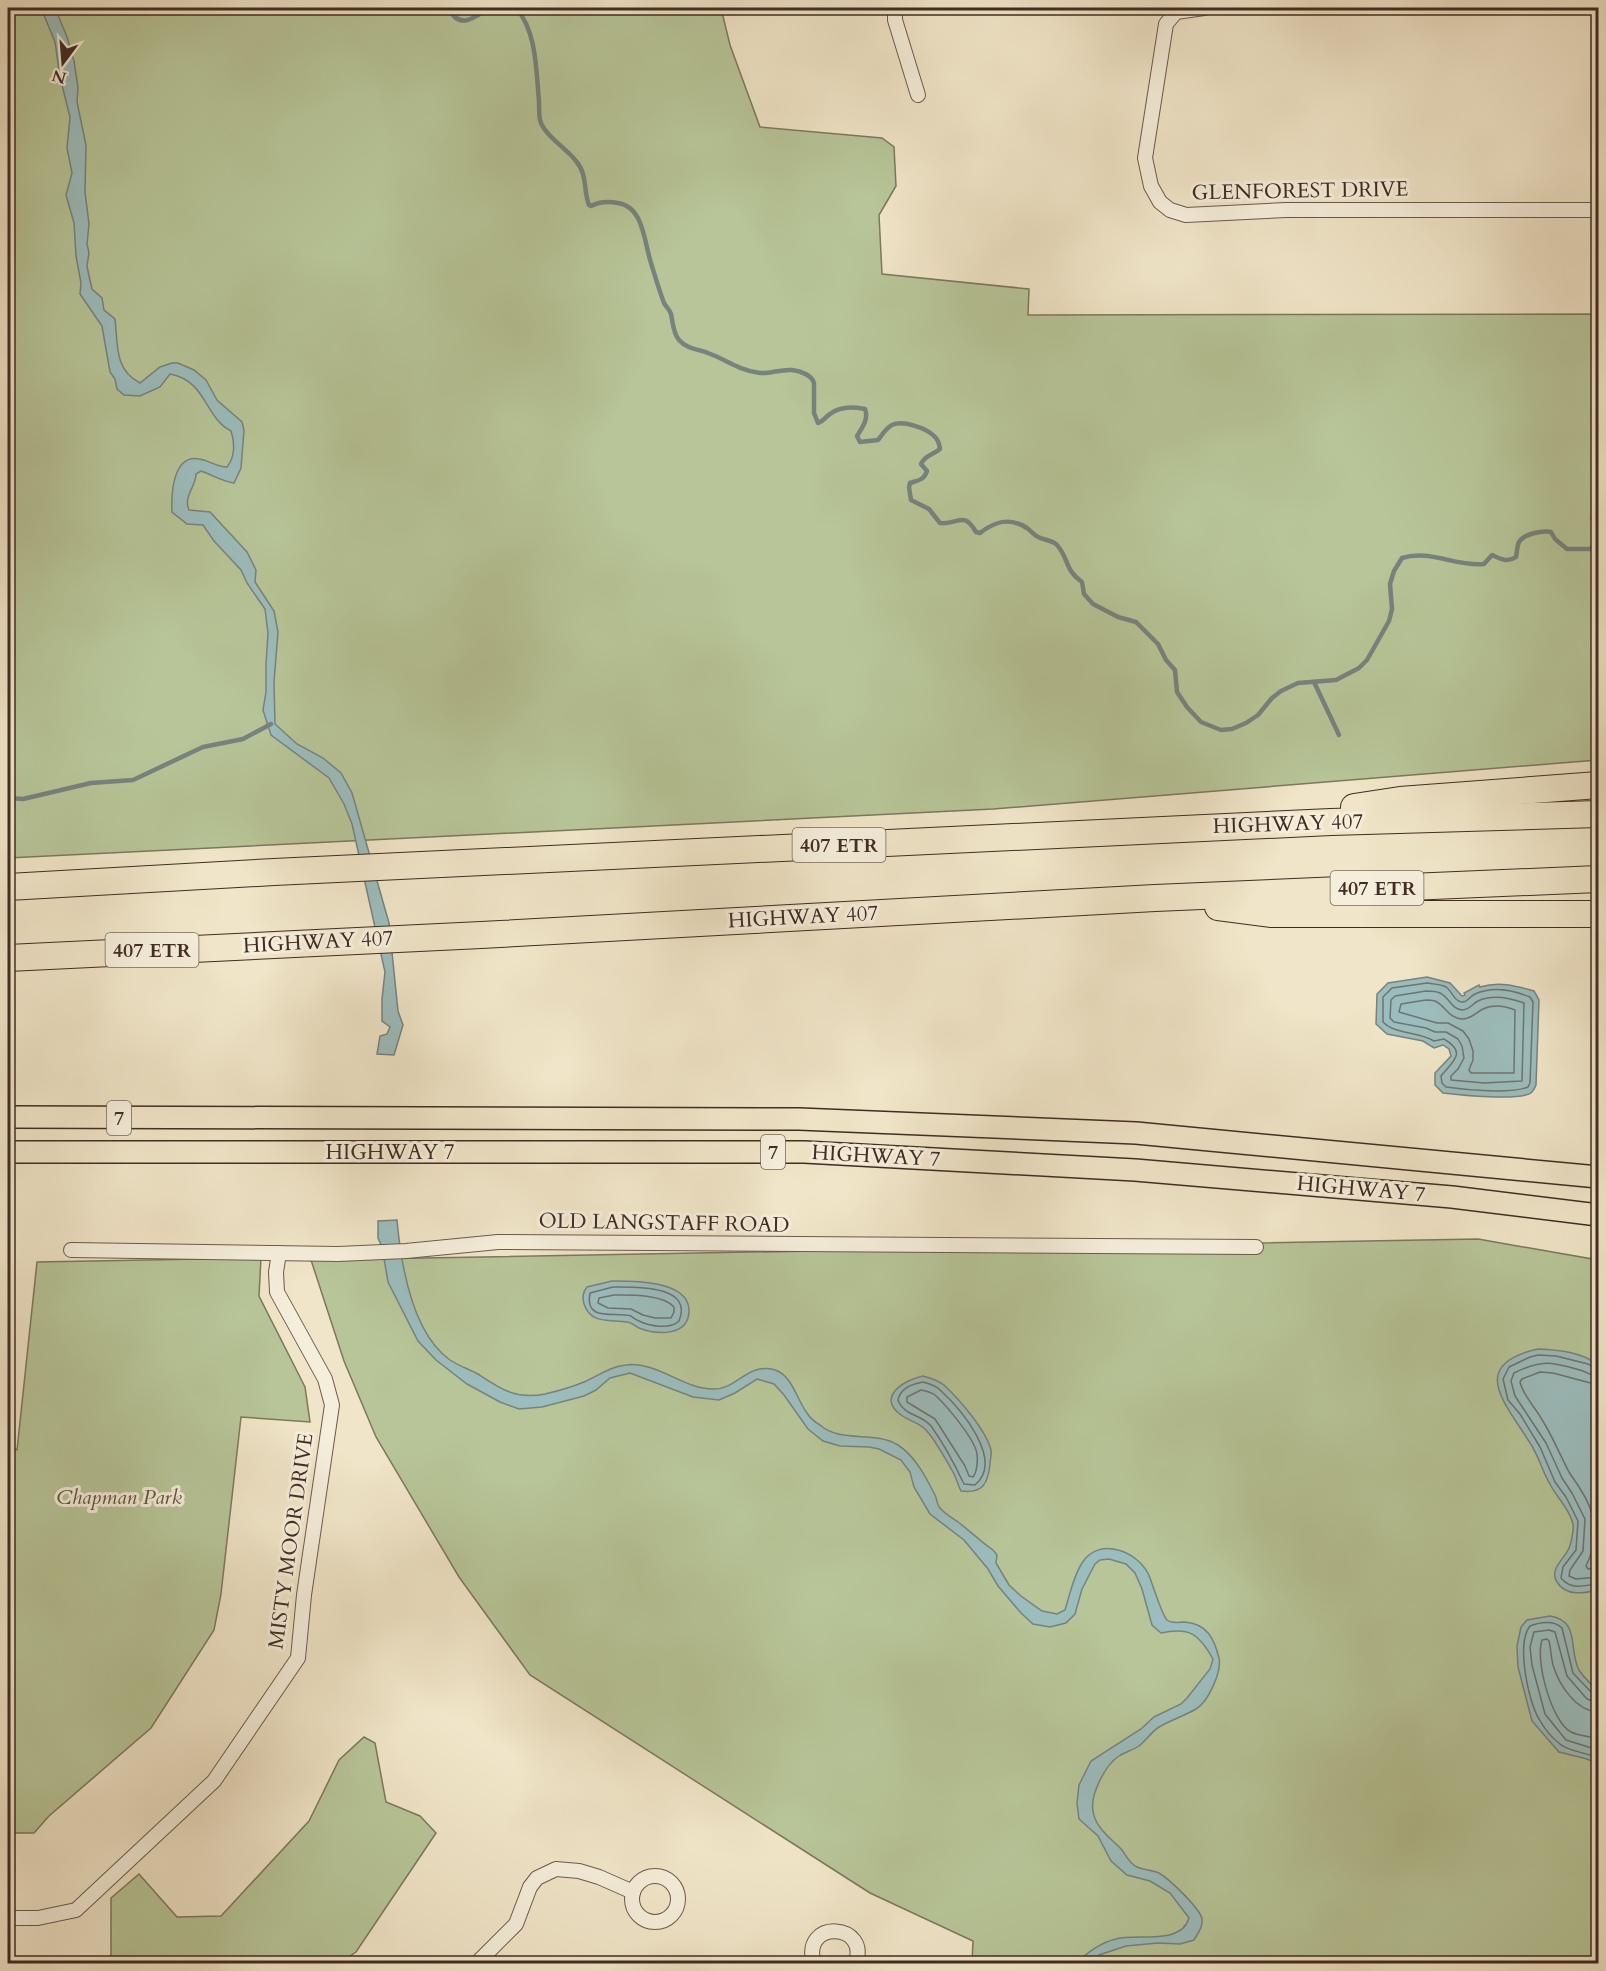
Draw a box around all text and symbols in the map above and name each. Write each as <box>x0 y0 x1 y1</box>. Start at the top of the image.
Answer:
north arrow <box>33 33 93 93</box>
text: N <box>49 64 69 89</box>
street label: GLENFOREST DRIVE <box>1191 175 1409 207</box>
street label: HIGHWAY 407 <box>1212 807 1364 841</box>
road number: 407 ETR <box>792 828 886 862</box>
road number: 407 ETR <box>1330 871 1424 905</box>
street label: HIGHWAY 407 <box>727 899 879 935</box>
street label: HIGHWAY 407 <box>242 924 394 960</box>
road number: 407 ETR <box>106 933 198 967</box>
road number: 7 <box>107 1101 131 1135</box>
road number: 7 <box>761 1135 785 1169</box>
street label: HIGHWAY 7 <box>325 1138 455 1167</box>
street label: HIGHWAY 7 <box>811 1138 941 1174</box>
street label: HIGHWAY 7 <box>1295 1169 1427 1209</box>
street label: OLD LANGSTAFF ROAD <box>538 1206 790 1240</box>
street label: MISTY MOOR DRIVE <box>261 1431 321 1651</box>
park label: Chapman Park <box>56 1483 182 1512</box>

